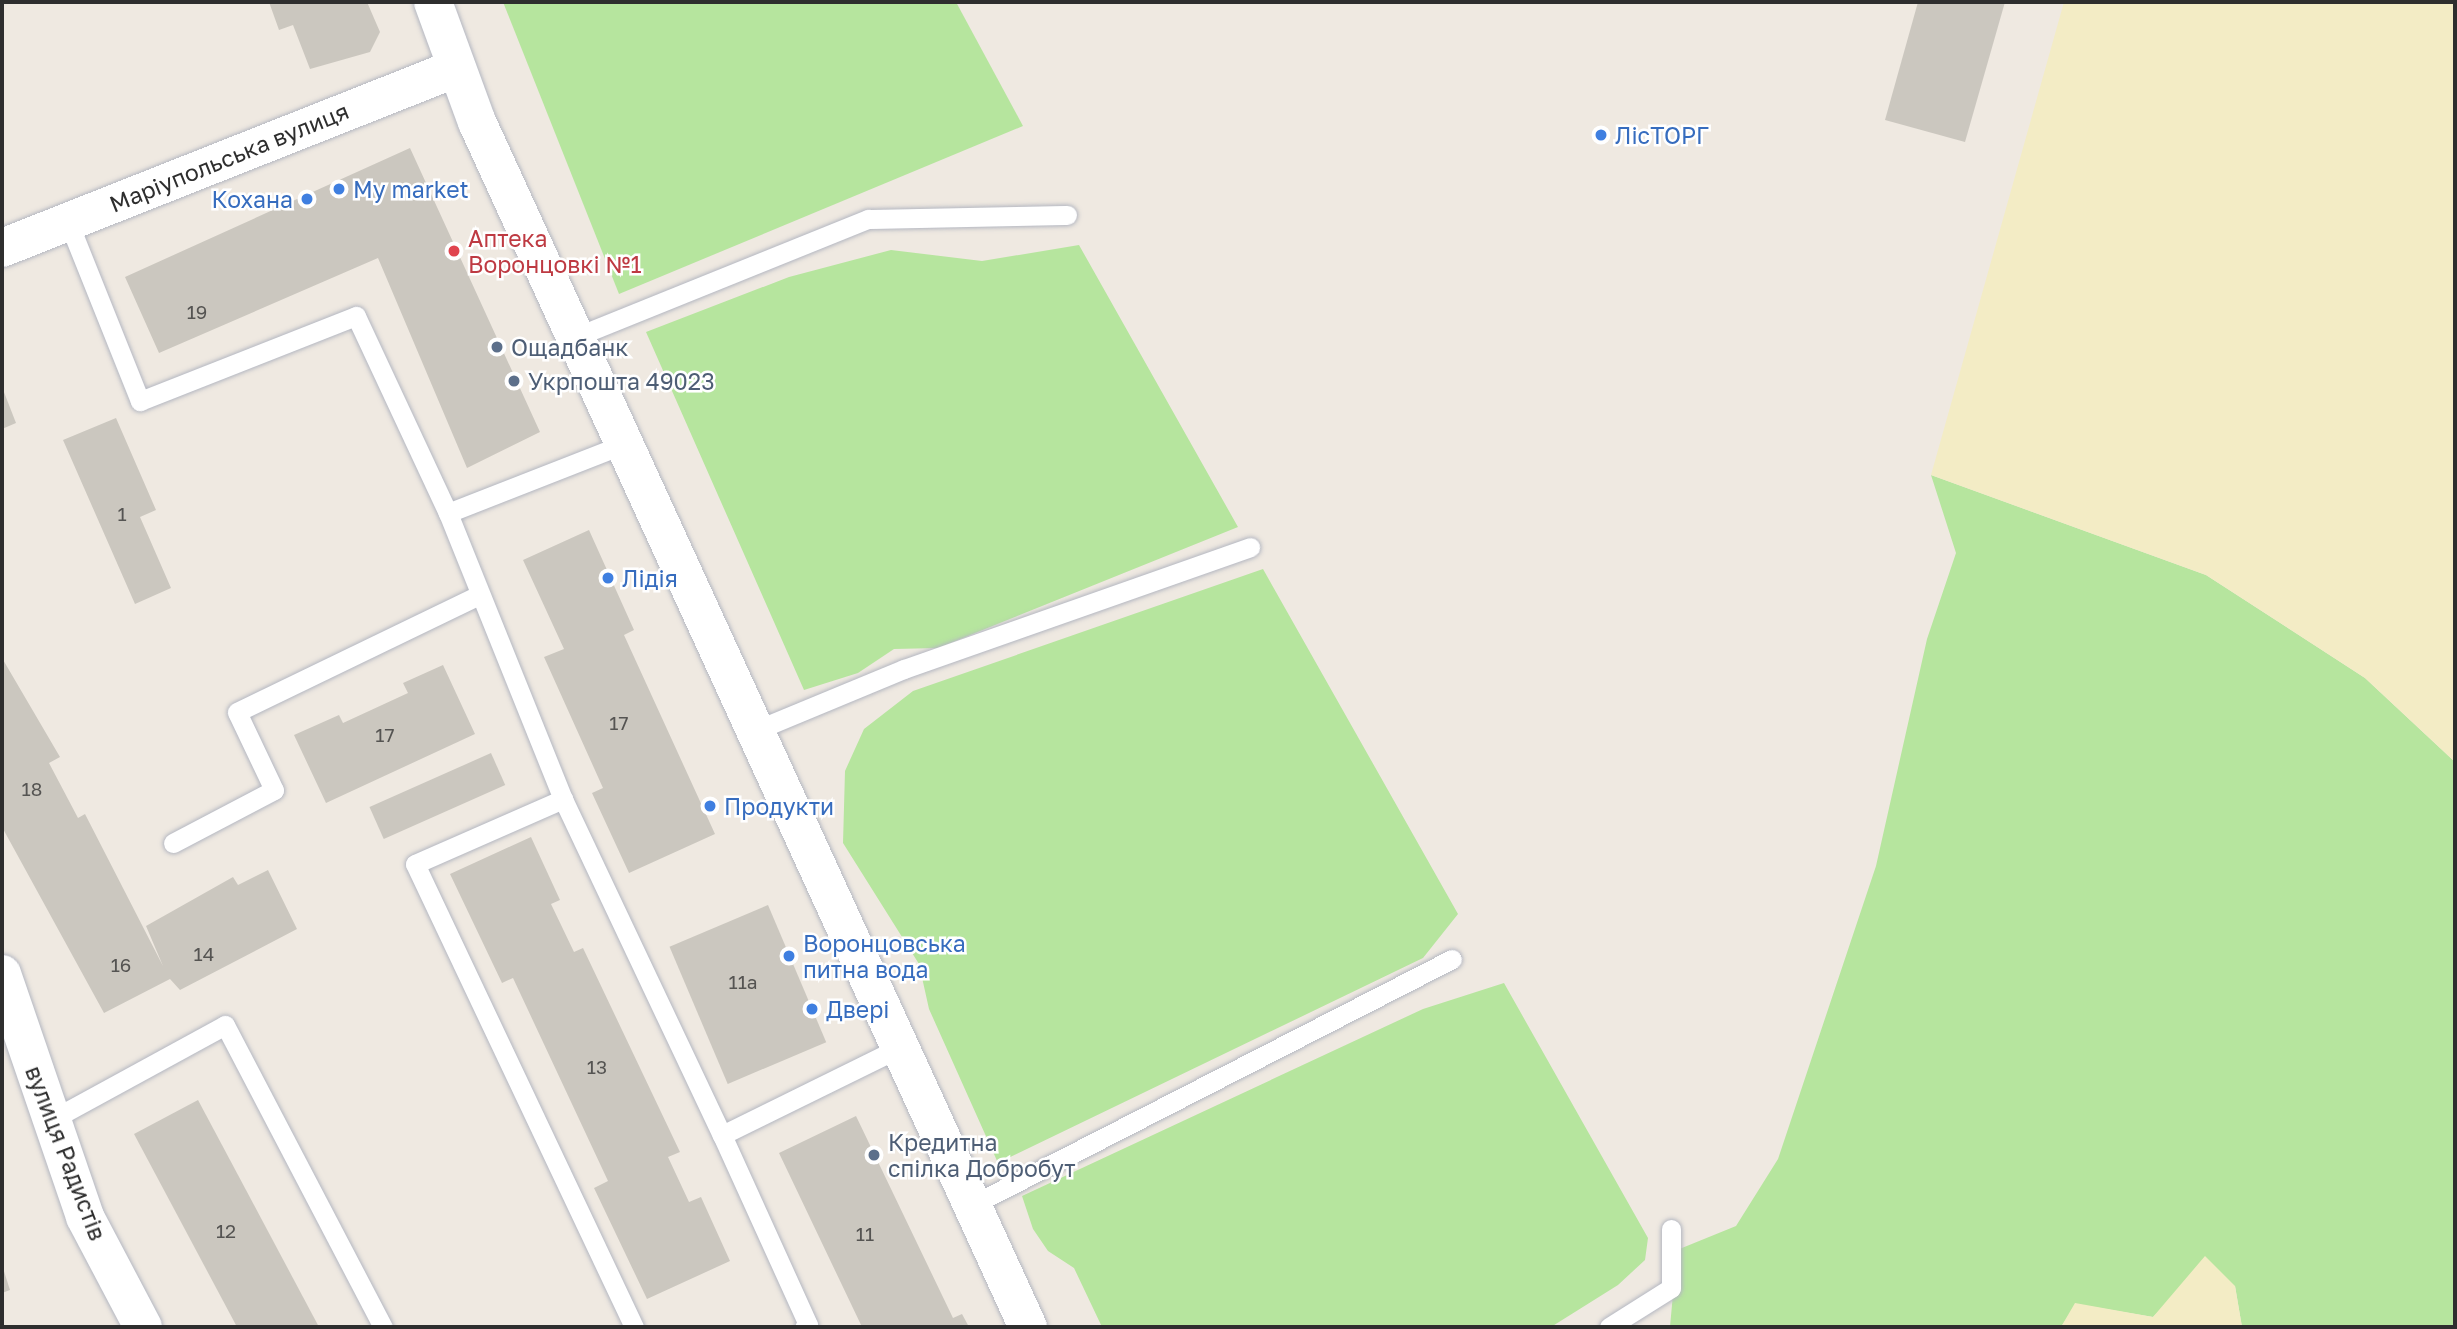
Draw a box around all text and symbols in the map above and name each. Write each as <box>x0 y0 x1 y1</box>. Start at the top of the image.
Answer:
street label: Маріупольська вулиця <box>105 96 353 218</box>
place label: ЛісТОРГ <box>1615 121 1709 149</box>
marker: ЛісТОРГ <box>1593 127 1609 143</box>
place label: My market <box>353 175 469 203</box>
marker: My market <box>331 181 347 197</box>
place label: Кохана <box>212 185 293 213</box>
marker: Кохана <box>299 191 315 207</box>
place label: Аптека Воронцовкі №1 <box>468 224 642 278</box>
marker: Аптека Воронцовкі №1 <box>446 243 462 259</box>
house number: 19 <box>187 301 207 323</box>
place label: Ощадбанк <box>511 333 628 361</box>
marker: Ощадбанк <box>489 339 505 355</box>
place label: Укрпошта 49023 <box>528 367 715 395</box>
marker: Укрпошта 49023 <box>506 373 522 389</box>
house number: 1 <box>117 503 127 525</box>
place label: Лідія <box>622 564 678 592</box>
marker: Лідія <box>600 570 616 586</box>
house number: 17 <box>609 712 629 734</box>
house number: 17 <box>375 724 395 746</box>
house number: 18 <box>22 778 42 800</box>
place label: Продукти <box>724 792 834 820</box>
marker: Продукти <box>702 798 718 814</box>
place label: Воронцовська питна вода <box>803 929 966 983</box>
house number: 14 <box>194 943 214 965</box>
marker: Воронцовська питна вода <box>781 948 797 964</box>
house number: 16 <box>111 954 131 976</box>
house number: 11а <box>728 971 758 993</box>
place label: Двері <box>826 995 889 1023</box>
marker: Двері <box>804 1001 820 1017</box>
house number: 13 <box>587 1056 607 1078</box>
street label: вулиця Радистів <box>20 1062 112 1244</box>
place label: Кредитна спілка Добробут <box>888 1128 1076 1182</box>
marker: Кредитна спілка Добробут <box>866 1147 882 1163</box>
house number: 12 <box>216 1220 236 1242</box>
house number: 11 <box>856 1223 874 1245</box>

